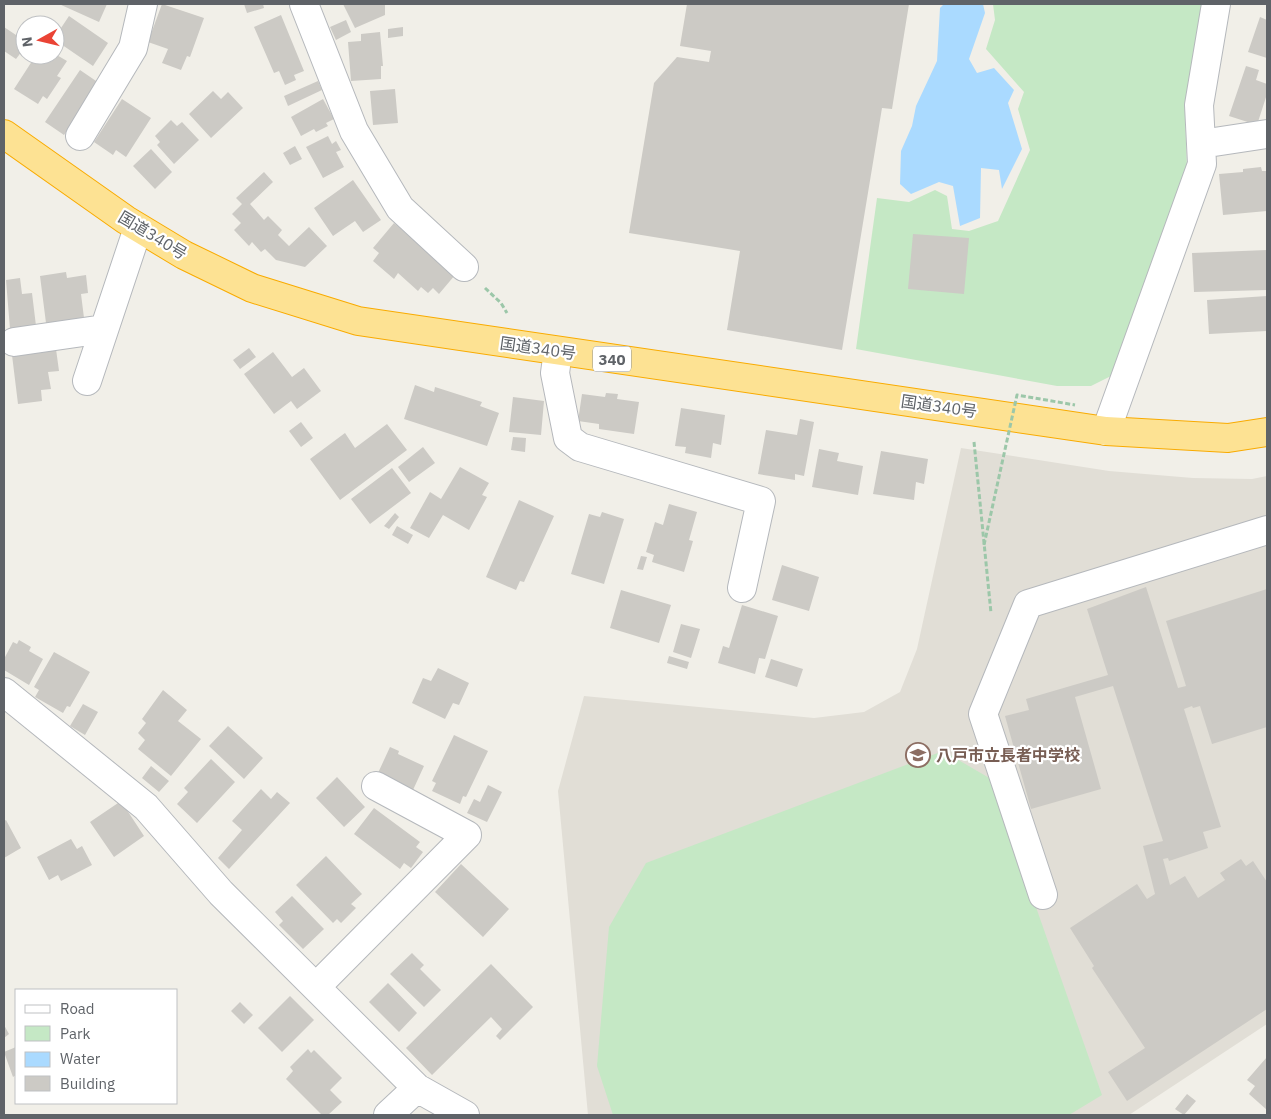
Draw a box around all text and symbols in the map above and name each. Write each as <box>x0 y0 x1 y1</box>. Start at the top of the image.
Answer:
north arrow <box>15 15 65 65</box>
text: N <box>18 36 37 48</box>
street label: 国道340号 <box>115 207 191 263</box>
street label: 国道340号 <box>499 333 577 363</box>
road number: 340 <box>593 346 631 372</box>
street label: 国道340号 <box>900 391 978 421</box>
school or university icon: 八戸市立長者中学校 <box>905 742 931 768</box>
place label: 八戸市立長者中学校 <box>936 745 1080 765</box>
legend <box>15 989 178 1104</box>
text: Road <box>60 999 95 1018</box>
text: Park <box>60 1024 90 1043</box>
text: Water <box>60 1049 101 1068</box>
text: Building <box>60 1074 115 1093</box>

